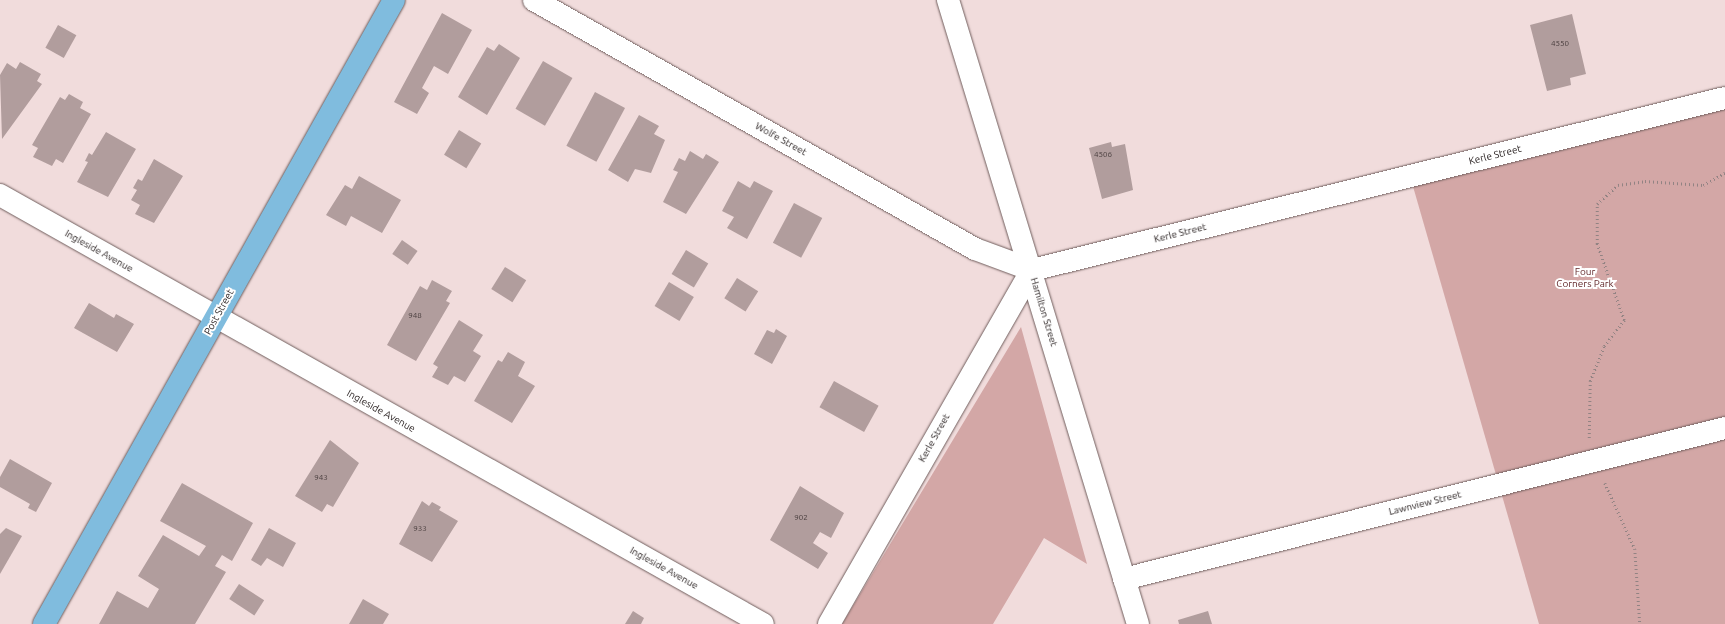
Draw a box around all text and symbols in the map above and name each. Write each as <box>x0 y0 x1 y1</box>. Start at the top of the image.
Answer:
house number: 4550 <box>1551 39 1569 49</box>
street label: Wolfe Street <box>753 120 809 158</box>
street label: Kerle Street <box>1468 143 1522 167</box>
house number: 4506 <box>1094 150 1112 160</box>
street label: Kerle Street <box>1153 221 1207 245</box>
street label: Ingleside Avenue <box>63 227 135 275</box>
park label: Four Corners Park <box>1556 265 1614 288</box>
street label: Hamilton Street <box>1028 276 1060 348</box>
street label: Post Street <box>202 287 236 337</box>
house number: 948 <box>408 311 422 321</box>
street label: Ingleside Avenue <box>345 387 417 435</box>
street label: Kerle Street <box>916 412 952 464</box>
house number: 943 <box>314 473 328 483</box>
street label: Lawnview Street <box>1387 488 1463 518</box>
house number: 902 <box>794 513 808 523</box>
house number: 933 <box>413 524 427 534</box>
street label: Ingleside Avenue <box>628 544 700 592</box>

